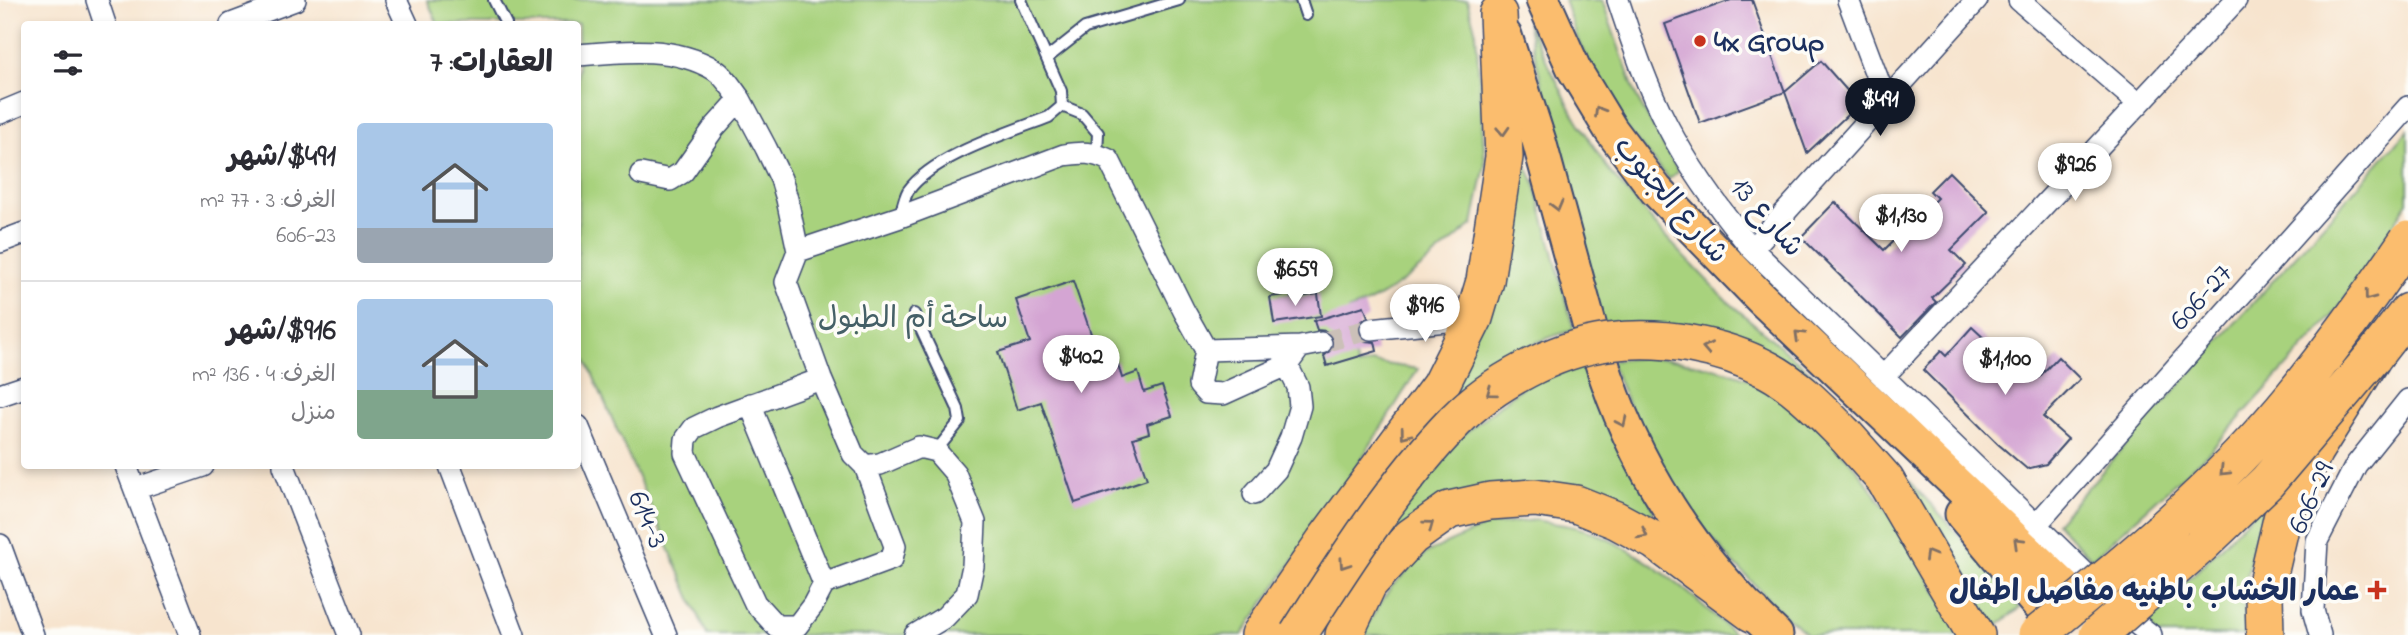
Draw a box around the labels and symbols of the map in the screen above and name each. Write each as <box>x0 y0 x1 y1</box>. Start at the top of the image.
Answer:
place label: 4x Group <box>1714 22 1824 66</box>
marker: 4x Group <box>1692 33 1708 49</box>
pin: $491 <box>1839 78 1921 138</box>
one-way arrow <box>1595 106 1608 119</box>
one-way arrow <box>1496 126 1511 137</box>
street label: شارع الجنوب <box>1602 127 1738 275</box>
pin: $926 <box>2034 144 2116 203</box>
street label: شارع 13 <box>1718 168 1813 268</box>
pin: $1,130 <box>1844 194 1958 254</box>
one-way arrow <box>1549 200 1563 212</box>
pin: $659 <box>1254 248 1336 308</box>
street label: 606-27 <box>2160 254 2245 342</box>
pin: $916 <box>1384 284 1466 344</box>
one-way arrow <box>2364 288 2377 301</box>
park label: ساحة أم الطبول <box>818 298 1008 342</box>
one-way arrow <box>1794 331 1807 344</box>
pin: $402 <box>1040 336 1122 395</box>
pin: $1,100 <box>1948 338 2062 397</box>
one-way arrow <box>1701 341 1713 356</box>
one-way arrow <box>1486 384 1499 396</box>
one-way arrow <box>1614 414 1628 427</box>
one-way arrow <box>1400 426 1413 439</box>
street label: 606-29 <box>2277 455 2348 541</box>
one-way arrow <box>2219 463 2232 476</box>
street label: 614-3 <box>615 485 678 556</box>
one-way arrow <box>1421 520 1434 533</box>
one-way arrow <box>1636 526 1648 540</box>
one-way arrow <box>2013 537 2026 550</box>
one-way arrow <box>1924 550 1937 563</box>
one-way arrow <box>1340 556 1352 569</box>
place label: عمار الخشاب باطنيه مفاصل اطفال <box>1949 571 2361 615</box>
marker: عمار الخشاب باطنيه مفاصل اطفال <box>2367 580 2387 600</box>

